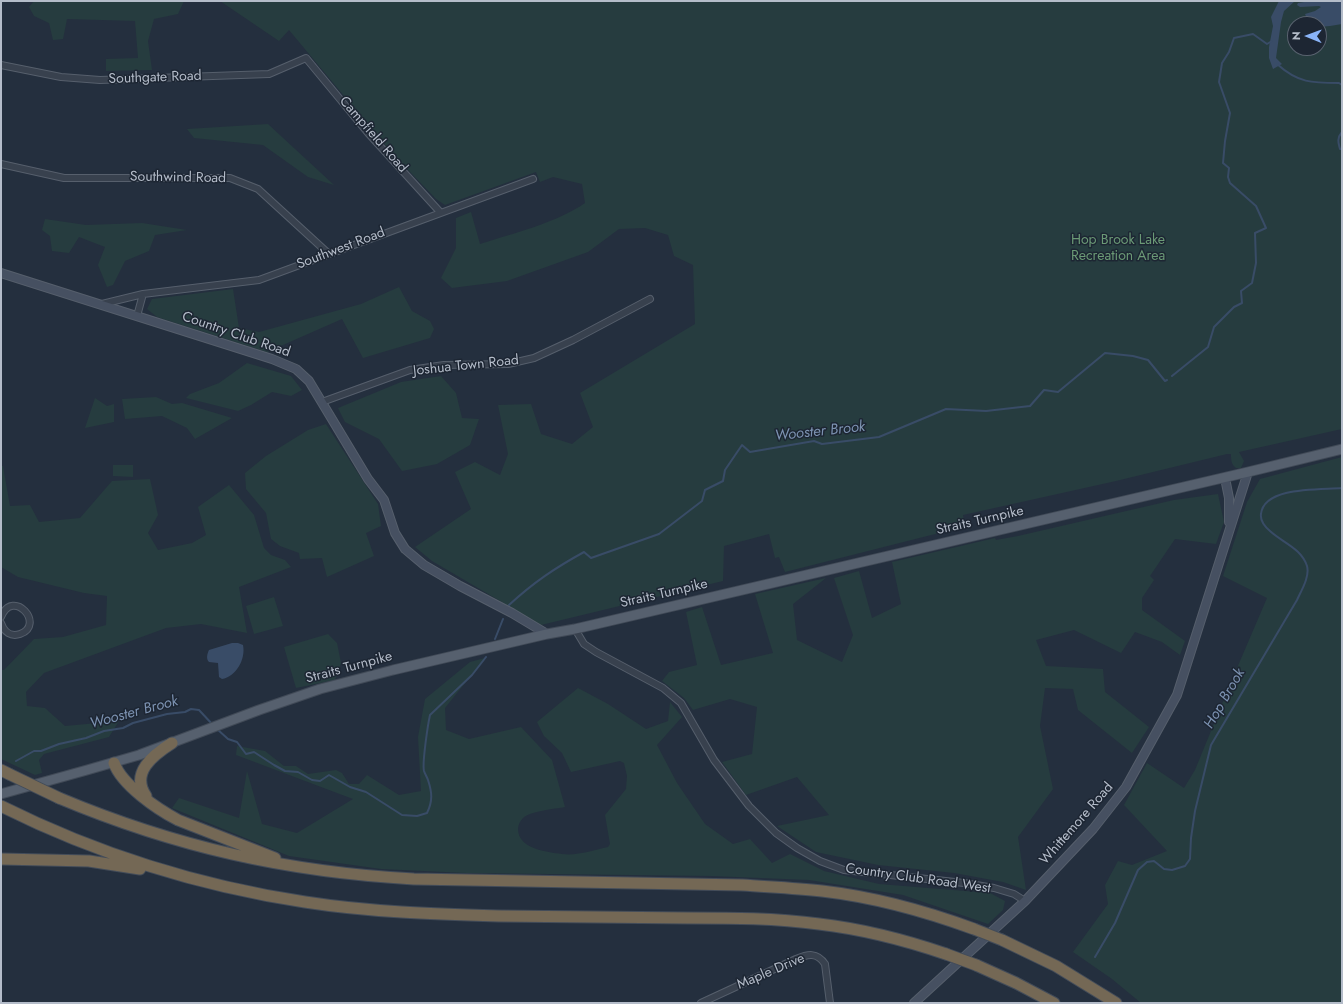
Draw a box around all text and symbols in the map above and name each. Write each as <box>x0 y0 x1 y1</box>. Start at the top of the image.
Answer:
north arrow <box>1287 16 1327 56</box>
text: N <box>1288 31 1304 40</box>
street label: Southgate Road <box>108 68 202 88</box>
street label: Campfield Road <box>335 93 411 177</box>
street label: Southwind Road <box>130 169 226 187</box>
street label: Southwest Road <box>294 224 388 274</box>
park label: Hop Brook Lake Recreation Area <box>1071 233 1165 266</box>
street label: Country Club Road <box>180 309 292 361</box>
street label: Joshua Town Road <box>412 352 520 380</box>
water label: Wooster Brook <box>774 418 866 446</box>
street label: Straits Turnpike <box>935 503 1025 539</box>
street label: Straits Turnpike <box>619 576 709 612</box>
street label: Straits Turnpike <box>304 648 394 688</box>
water label: Hop Brook <box>1201 666 1249 732</box>
water label: Wooster Brook <box>88 693 180 733</box>
street label: Whittemore Road <box>1037 779 1117 869</box>
street label: Country Club Road West <box>844 860 992 898</box>
street label: Maple Drive <box>735 950 807 994</box>

